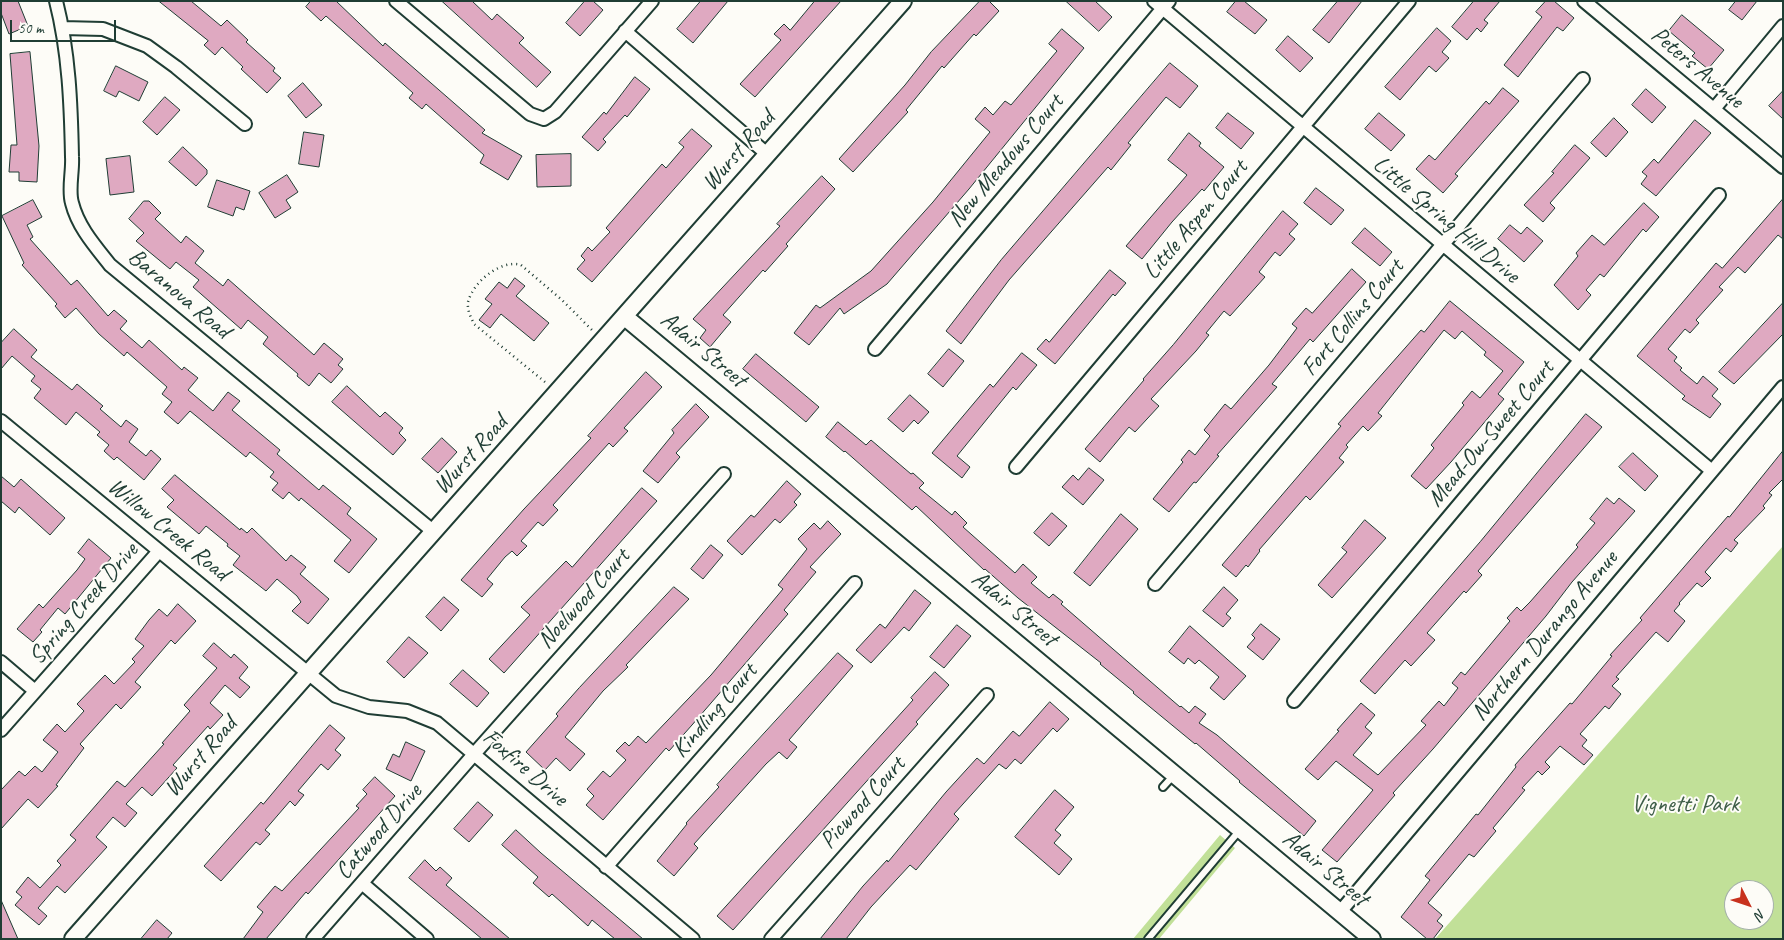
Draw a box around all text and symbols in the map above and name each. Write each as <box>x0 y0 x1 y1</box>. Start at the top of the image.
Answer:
scale bar <box>12 10 119 42</box>
text: 50 m <box>18 19 44 38</box>
street label: Peters Avenue <box>1645 21 1749 115</box>
street label: New Meadows Court <box>942 89 1070 233</box>
street label: Wurst Road <box>696 105 782 197</box>
street label: Little Spring Hill Drive <box>1367 150 1525 290</box>
street label: Little Aspen Court <box>1138 154 1254 286</box>
street label: Baranova Road <box>122 243 236 345</box>
street label: Fort Collins Court <box>1296 254 1410 382</box>
street label: Adair Street <box>654 306 752 394</box>
street label: Mead-Ow-Sweet Court <box>1421 355 1561 513</box>
street label: Wurst Road <box>428 409 514 501</box>
street label: Willow Creek Road <box>102 472 234 588</box>
street label: Spring Creek Drive <box>23 537 145 671</box>
street label: Noelwood Court <box>532 543 636 655</box>
street label: Northern Durango Avenue <box>1465 545 1625 727</box>
street label: Adair Street <box>965 565 1063 653</box>
street label: Kindling Court <box>666 658 764 764</box>
street label: Wurst Road <box>158 711 244 803</box>
street label: Foxfire Drive <box>477 723 573 813</box>
street label: Picwood Court <box>814 751 912 855</box>
street label: Catwood Drive <box>330 778 428 886</box>
park label: Vignetti Park <box>1631 791 1739 819</box>
street label: Adair Street <box>1276 825 1374 913</box>
north arrow <box>1724 880 1774 930</box>
text: N <box>1751 906 1769 923</box>

